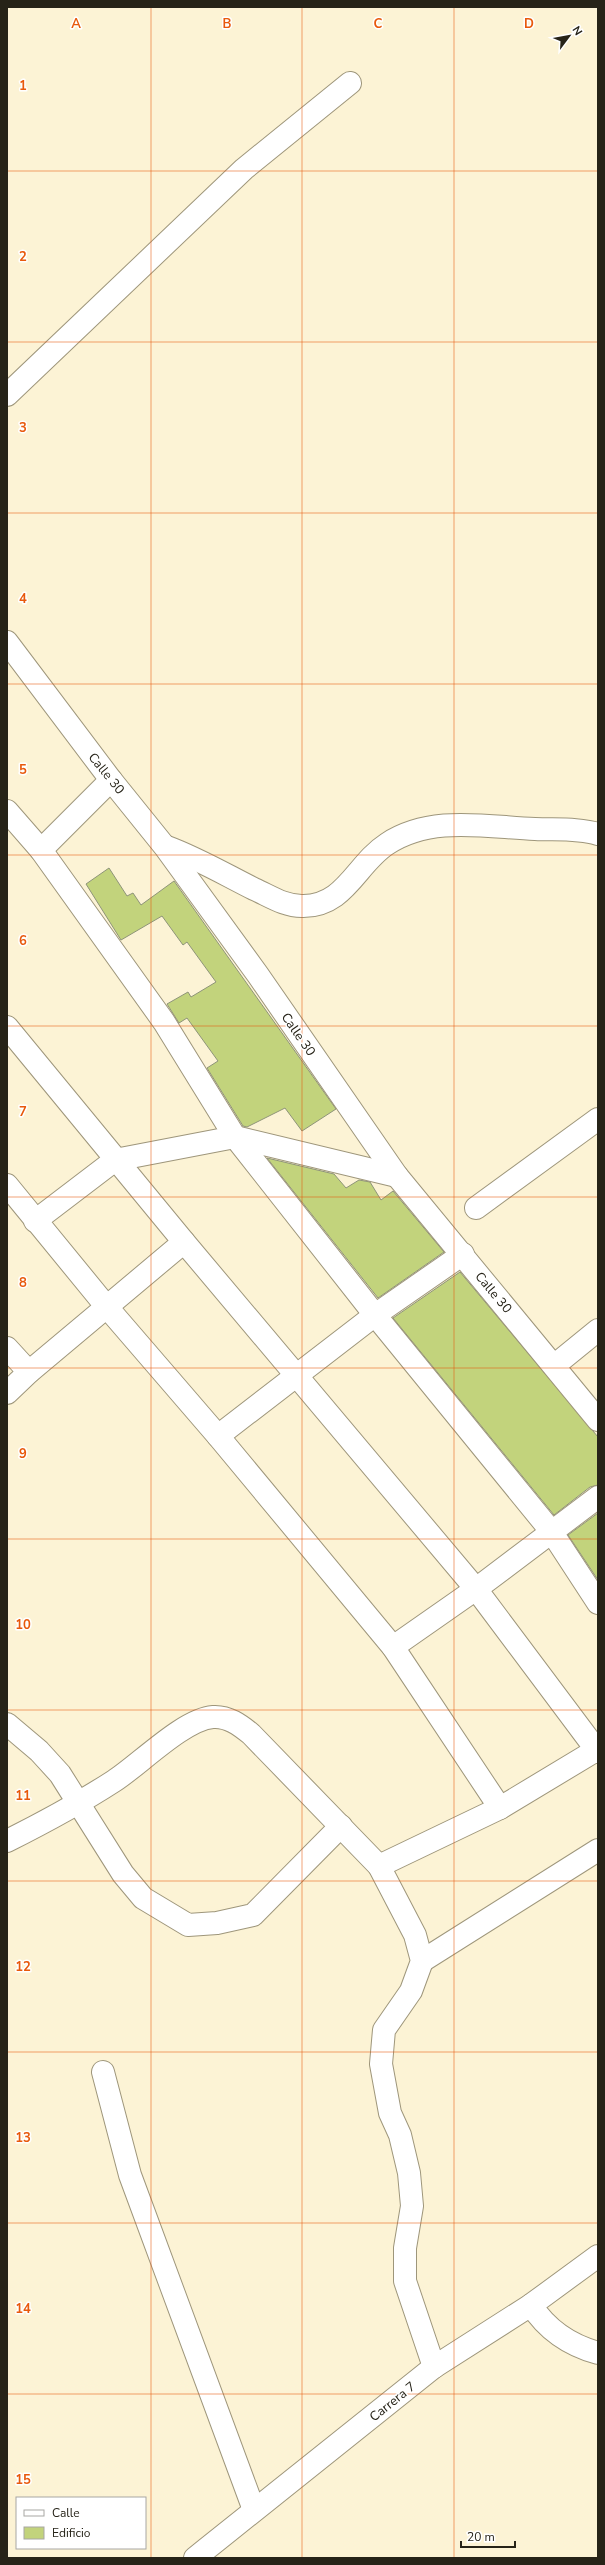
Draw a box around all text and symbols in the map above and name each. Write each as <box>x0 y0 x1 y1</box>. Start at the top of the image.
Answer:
text: A <box>71 15 81 33</box>
text: B <box>223 15 232 33</box>
text: C <box>374 15 383 33</box>
text: D <box>524 15 534 33</box>
north arrow <box>549 16 589 56</box>
text: N <box>569 23 586 38</box>
text: 1 <box>19 77 27 95</box>
text: 2 <box>19 248 27 266</box>
text: 3 <box>19 419 27 437</box>
text: 4 <box>19 590 27 608</box>
street label: Calle 30 <box>84 749 129 798</box>
text: 5 <box>19 761 27 779</box>
text: 6 <box>19 932 27 950</box>
street label: Calle 30 <box>277 1009 320 1060</box>
text: 7 <box>19 1103 27 1121</box>
street label: Calle 30 <box>471 1268 516 1317</box>
text: 8 <box>19 1274 27 1292</box>
text: 9 <box>19 1445 27 1463</box>
text: 10 <box>15 1616 31 1634</box>
text: 11 <box>15 1787 31 1805</box>
text: 12 <box>15 1958 31 1976</box>
text: 13 <box>15 2129 31 2147</box>
text: 14 <box>15 2300 31 2318</box>
street label: Carrera 7 <box>366 2378 419 2426</box>
text: 15 <box>15 2471 31 2489</box>
legend <box>16 2497 146 2549</box>
text: Calle <box>52 2505 80 2521</box>
scale bar <box>461 2523 515 2549</box>
text: Edificio <box>52 2525 91 2541</box>
text: 20 m <box>467 2529 495 2545</box>

